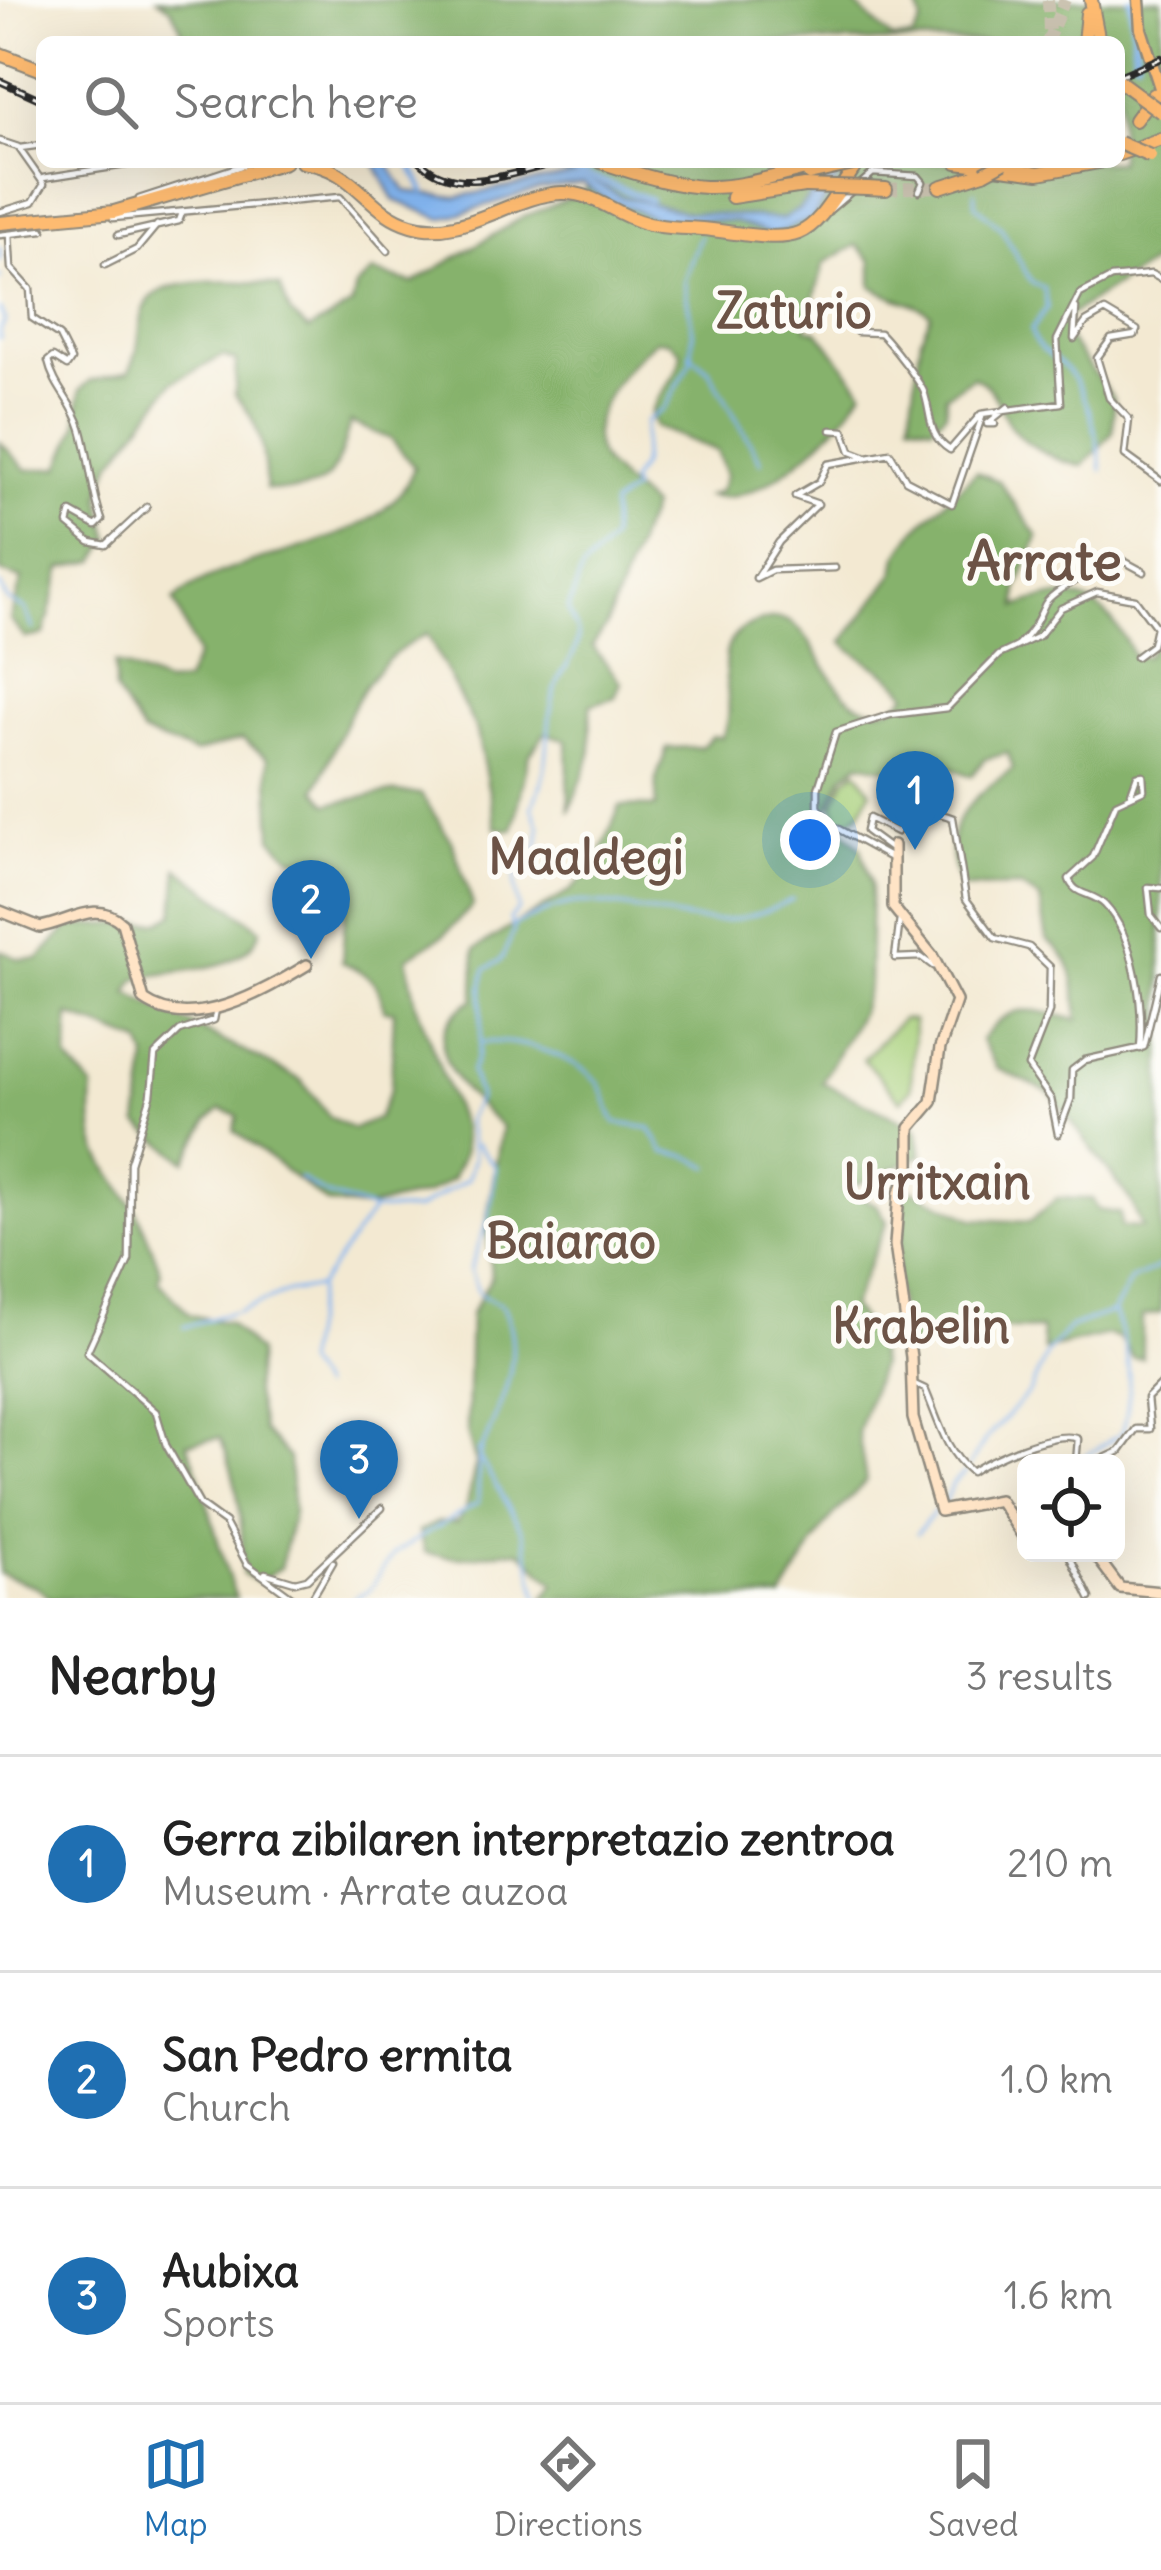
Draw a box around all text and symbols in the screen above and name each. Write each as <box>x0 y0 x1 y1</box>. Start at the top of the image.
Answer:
search box <box>36 36 1125 168</box>
icon: search <box>78 69 144 135</box>
text: Search here <box>174 74 418 130</box>
district label: Zaturio <box>716 281 872 341</box>
district label: Arrate <box>966 527 1122 595</box>
pin: 1 <box>876 751 954 850</box>
your location <box>780 810 840 870</box>
district label: Maaldegi <box>488 827 684 887</box>
pin: 2 <box>272 860 350 959</box>
district label: Urritxain <box>843 1152 1031 1212</box>
district label: Baiarao <box>486 1211 656 1271</box>
district label: Krabelin <box>832 1296 1010 1356</box>
pin: 3 <box>320 1420 398 1519</box>
map controls <box>1017 1454 1125 1562</box>
button: locate <box>1017 1454 1125 1562</box>
text: Nearby <box>48 1644 217 1708</box>
text: 3 results <box>966 1652 1113 1701</box>
text: Gerra zibilaren interpretazio zentroa <box>162 1811 895 1867</box>
text: 1 <box>79 1839 95 1888</box>
text: 210 m <box>1007 1839 1113 1888</box>
text: Museum · Arrate auzoa <box>162 1867 568 1916</box>
text: San Pedro ermita <box>162 2027 513 2083</box>
text: 2 <box>76 2055 98 2104</box>
text: 1.0 km <box>1000 2055 1113 2104</box>
text: Church <box>162 2083 291 2132</box>
text: Aubixa <box>162 2243 299 2299</box>
text: 3 <box>76 2271 98 2320</box>
text: 1.6 km <box>1004 2271 1113 2320</box>
text: Sports <box>162 2299 275 2348</box>
tab: Map <box>143 2431 209 2545</box>
tab: Directions <box>494 2431 643 2545</box>
tab: Saved <box>928 2431 1018 2545</box>

